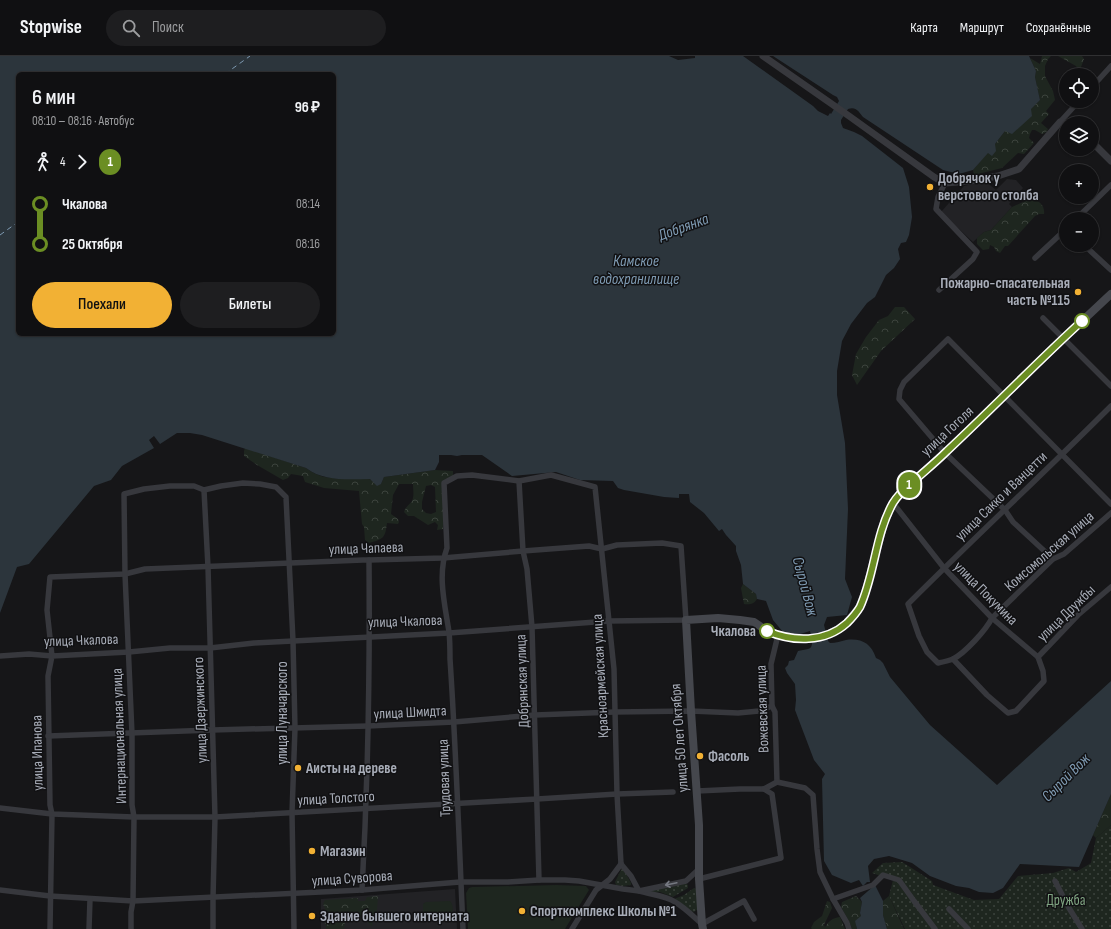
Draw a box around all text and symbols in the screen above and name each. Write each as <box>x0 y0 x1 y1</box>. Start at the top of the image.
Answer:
search box <box>106 10 386 46</box>
text: Stopwise <box>20 16 82 39</box>
icon: search <box>120 17 142 39</box>
text: Поиск <box>152 18 184 37</box>
text: Карта <box>910 19 938 36</box>
text: Маршрут <box>960 19 1004 36</box>
text: Сохранённые <box>1026 19 1091 36</box>
map controls <box>1059 68 1099 252</box>
button: locate <box>1059 68 1099 108</box>
text: 6 мин <box>32 84 76 111</box>
text: 96 ₽ <box>295 98 320 117</box>
text: 08:10 – 08:16 · Автобус <box>32 113 134 129</box>
button: layers <box>1059 116 1099 156</box>
icon: walk <box>32 151 54 173</box>
icon: forward <box>71 151 93 173</box>
text: 1 <box>107 153 113 170</box>
text: 4 <box>60 154 65 170</box>
button: + <box>1059 164 1099 204</box>
place label: Добрячок у верстового столба <box>938 169 1039 205</box>
marker: Добрячок у верстового столба <box>925 182 935 192</box>
text: Чкалова <box>62 195 107 214</box>
text: 08:14 <box>296 196 320 212</box>
water label: Добрянка <box>655 209 712 246</box>
button: − <box>1059 212 1099 252</box>
text: 25 Октября <box>62 235 123 254</box>
text: 08:16 <box>296 236 320 252</box>
water label: Камское водохранилище <box>593 252 679 289</box>
place label: Пожарно-спасательная часть №115 <box>940 274 1070 310</box>
button: Поехали <box>32 282 172 328</box>
button: Билеты <box>180 282 320 328</box>
marker: Пожарно-спасательная часть №115 <box>1073 287 1083 297</box>
unlabelled marker <box>1074 313 1090 329</box>
street label: улица Гоголя <box>917 402 978 461</box>
street label: улица Сакко и Ванцетти <box>951 448 1051 545</box>
line badge: 1 <box>896 472 922 498</box>
text: 1 <box>906 476 912 493</box>
street label: Комсомольская улица <box>1001 507 1098 596</box>
street label: улица Чапаева <box>328 538 404 559</box>
water label: Сырой Вож <box>788 555 822 619</box>
street label: улица Покумина <box>950 557 1022 630</box>
street label: улица Дружбы <box>1033 581 1100 646</box>
street label: улица Чкалова <box>367 611 443 632</box>
street label: Красноармейская улица <box>588 613 613 738</box>
place label: Чкалова <box>711 622 756 641</box>
marker: Чкалова <box>759 623 775 639</box>
street label: улица Чкалова <box>43 630 119 651</box>
street label: Добрянская улица <box>511 634 534 728</box>
street label: улица Дзержинского <box>189 657 212 763</box>
street label: улица Луначарского <box>273 661 292 765</box>
street label: Вожевская улица <box>751 665 774 753</box>
street label: Интернациональная улица <box>108 668 131 804</box>
street label: улица 50 лет Октября <box>666 683 693 793</box>
street label: улица Шмидта <box>373 701 447 724</box>
street label: улица Ипанова <box>27 715 48 791</box>
street label: Трудовая улица <box>434 738 455 817</box>
place label: Фасоль <box>708 747 750 766</box>
water label: Сырой Вож <box>1038 750 1095 806</box>
marker: Фасоль <box>695 751 705 761</box>
place label: Аисты на дереве <box>305 759 397 778</box>
marker: Аисты на дереве <box>293 763 303 773</box>
street label: улица Толстого <box>297 787 375 810</box>
place label: Магазин <box>320 842 366 861</box>
marker: Магазин <box>307 846 317 856</box>
street label: улица Суворова <box>311 866 393 891</box>
one-way arrow <box>665 880 678 888</box>
park label: Дружба <box>1046 891 1086 910</box>
place label: Спорткомплекс Школы №1 <box>530 902 676 921</box>
marker: Спорткомплекс Школы №1 <box>517 906 527 916</box>
place label: Здание бывшего интерната <box>320 907 469 926</box>
marker: Здание бывшего интерната <box>307 911 317 921</box>

